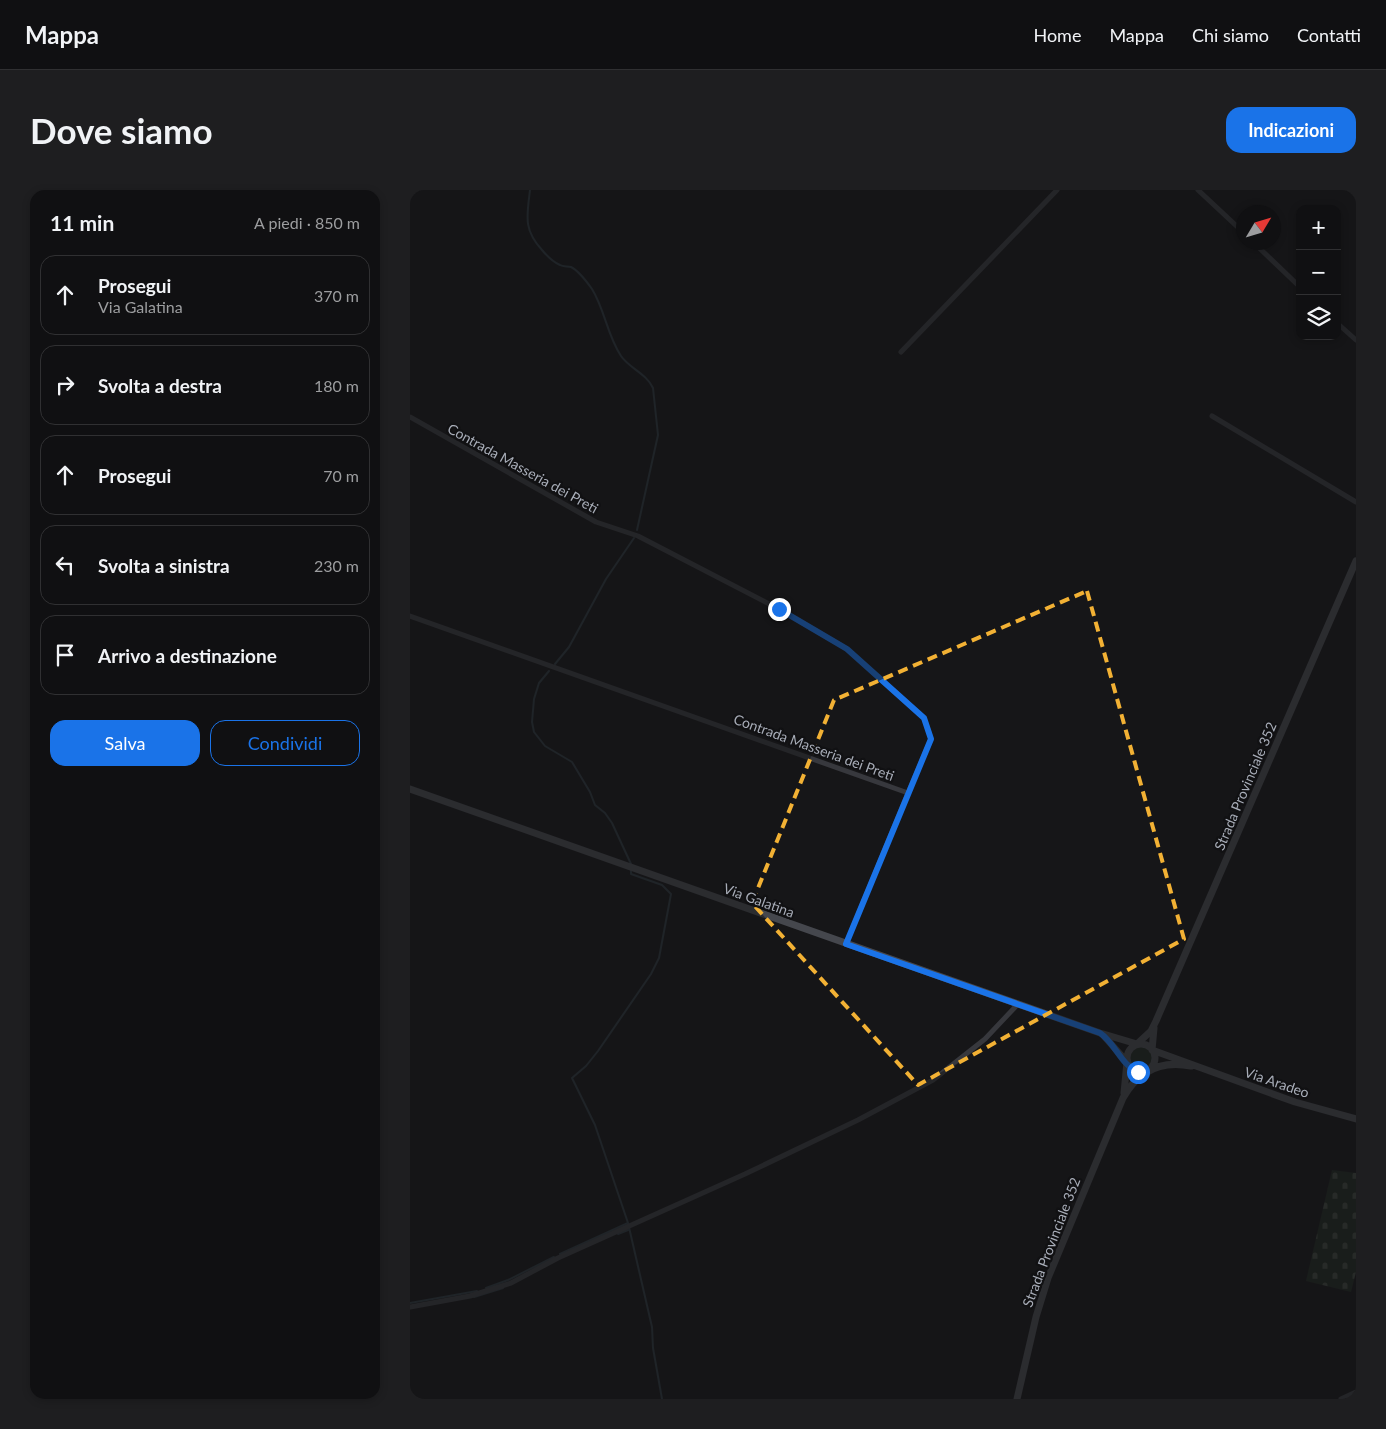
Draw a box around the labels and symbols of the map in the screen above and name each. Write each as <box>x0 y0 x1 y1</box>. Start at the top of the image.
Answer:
north arrow <box>1236 205 1281 250</box>
street label: Contrada Masseria dei Preti <box>445 419 601 517</box>
route end <box>768 598 791 621</box>
street label: Contrada Masseria dei Preti <box>731 710 897 784</box>
street label: Strada Provinciale 352 <box>1210 719 1280 853</box>
street label: Via Galatina <box>721 879 797 921</box>
route start <box>1127 1061 1150 1084</box>
street label: Via Aradeo <box>1242 1063 1312 1101</box>
street label: Strada Provinciale 352 <box>1018 1175 1084 1309</box>

